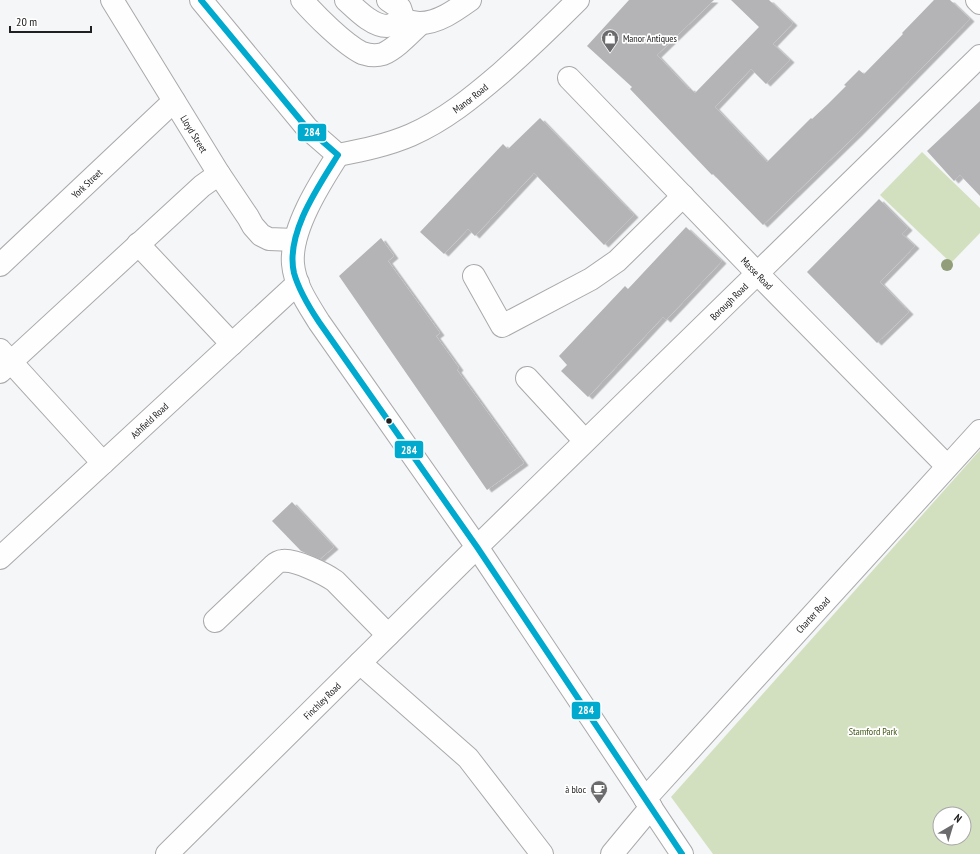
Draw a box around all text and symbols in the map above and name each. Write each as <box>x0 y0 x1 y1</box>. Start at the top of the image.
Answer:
scale bar <box>10 8 91 34</box>
text: 20 m <box>16 14 37 29</box>
shop icon: Manor Antiques <box>600 28 620 53</box>
place label: Manor Antiques <box>623 32 677 45</box>
street label: Manor Road <box>450 81 491 116</box>
street label: Lloyd Street <box>177 113 210 155</box>
line badge: 284 <box>297 123 327 142</box>
text: 284 <box>304 125 321 139</box>
street label: York Street <box>69 166 105 201</box>
street label: Masse Road <box>738 254 776 292</box>
street label: Borough Road <box>707 280 751 323</box>
street label: Ashfield Road <box>128 400 171 441</box>
unlabelled marker <box>384 416 394 426</box>
line badge: 284 <box>394 440 424 459</box>
text: 284 <box>401 443 418 457</box>
street label: Charter Road <box>793 594 833 636</box>
street label: Finchley Road <box>301 680 344 722</box>
line badge: 284 <box>571 701 601 720</box>
text: 284 <box>578 703 595 717</box>
park label: Stamford Park <box>849 725 897 738</box>
cafe icon: à bloc <box>589 779 609 804</box>
place label: à bloc <box>565 783 586 796</box>
north arrow <box>932 806 972 846</box>
text: N <box>952 811 965 825</box>

